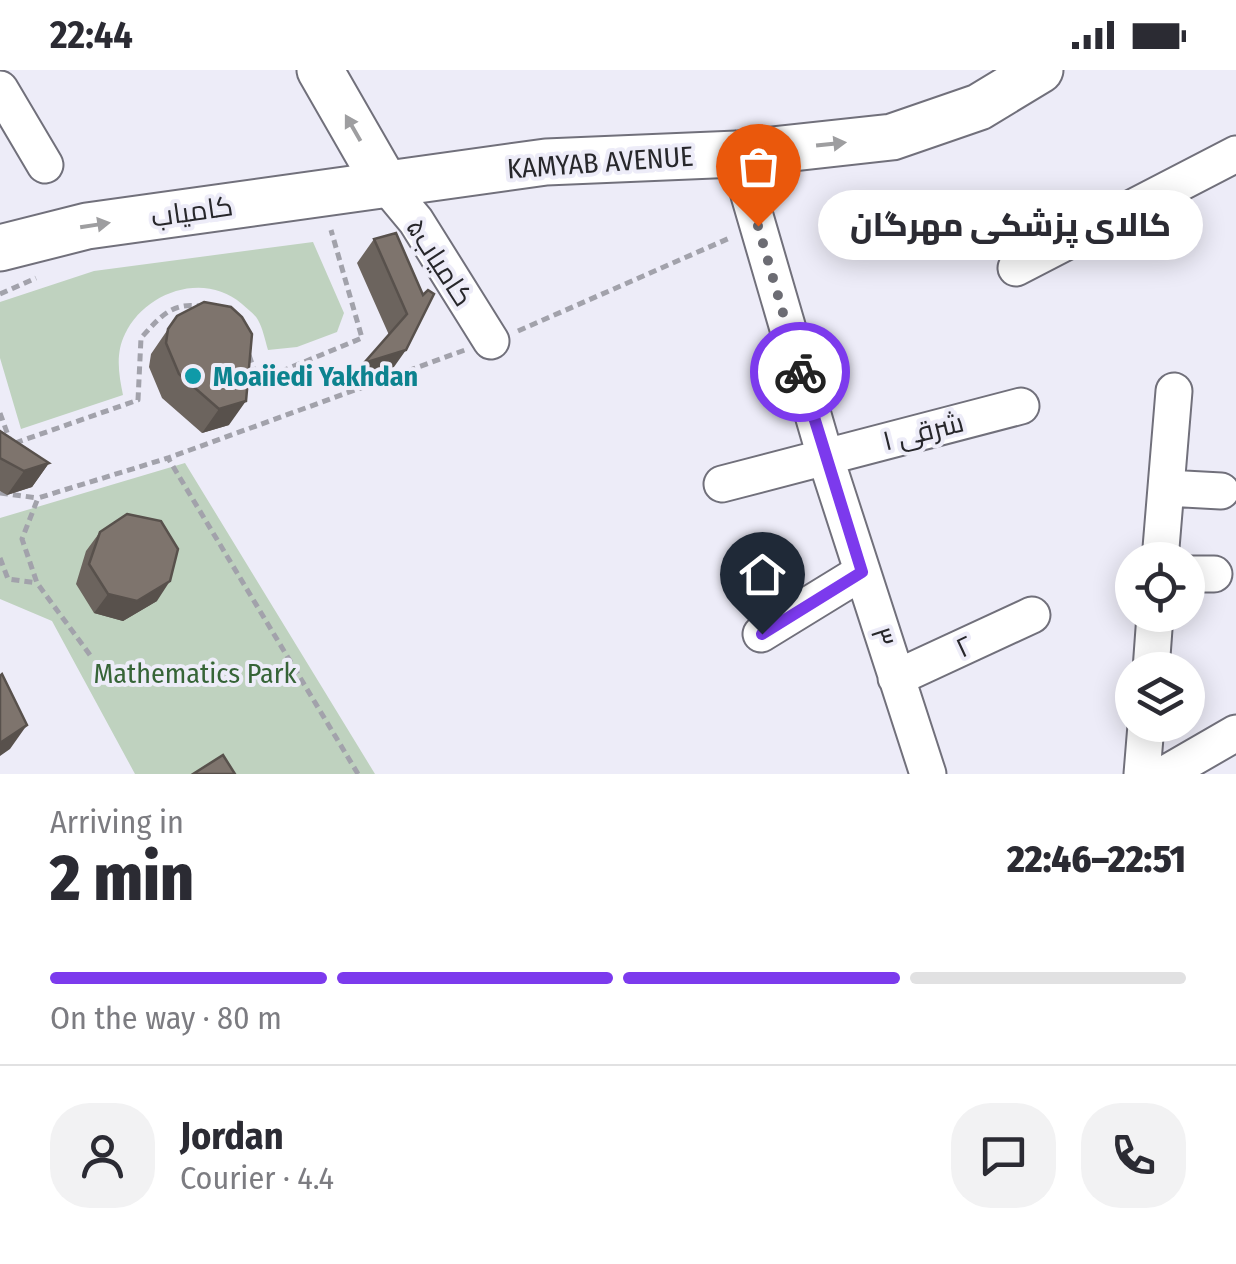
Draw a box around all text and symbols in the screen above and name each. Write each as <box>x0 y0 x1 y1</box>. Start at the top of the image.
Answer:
text: 22:44 <box>50 12 133 58</box>
one-way arrow <box>345 113 362 142</box>
pin <box>716 124 801 227</box>
one-way arrow <box>815 136 847 152</box>
icon: bag <box>731 139 786 194</box>
street label: KAMYAB AVENUE <box>506 140 694 185</box>
street label: کامیاب <box>149 189 235 234</box>
callout: کالای پزشکی مهرگان <box>818 191 1203 261</box>
text: کالای پزشکی مهرگان <box>850 206 1171 244</box>
street label: کامیاب۵ <box>399 212 480 312</box>
one-way arrow <box>80 217 111 232</box>
courier <box>750 322 850 422</box>
icon: bike <box>773 345 828 400</box>
place label: Moaiiedi Yakhdan <box>213 360 418 393</box>
marker: Moaiiedi Yakhdan <box>182 365 204 387</box>
street label: ۱ شرقی <box>879 405 967 457</box>
pin <box>720 532 805 635</box>
map controls <box>1115 542 1205 742</box>
button: locate <box>1115 542 1205 632</box>
icon: home <box>735 547 790 602</box>
street label: ۳ <box>864 623 901 651</box>
street label: ۲ <box>951 628 978 665</box>
button: layers <box>1115 652 1205 742</box>
park label: Mathematics Park <box>93 657 297 690</box>
text: Arriving in <box>50 803 184 841</box>
text: 22:46–22:51 <box>1007 836 1186 882</box>
text: 2 min <box>50 839 194 917</box>
text: On the way · 80 m <box>50 999 282 1037</box>
button: person <box>50 1103 155 1208</box>
button: chat <box>951 1103 1056 1208</box>
button: phone <box>1081 1103 1186 1208</box>
text: Jordan <box>180 1113 284 1159</box>
text: Courier · 4.4 <box>180 1159 334 1197</box>

